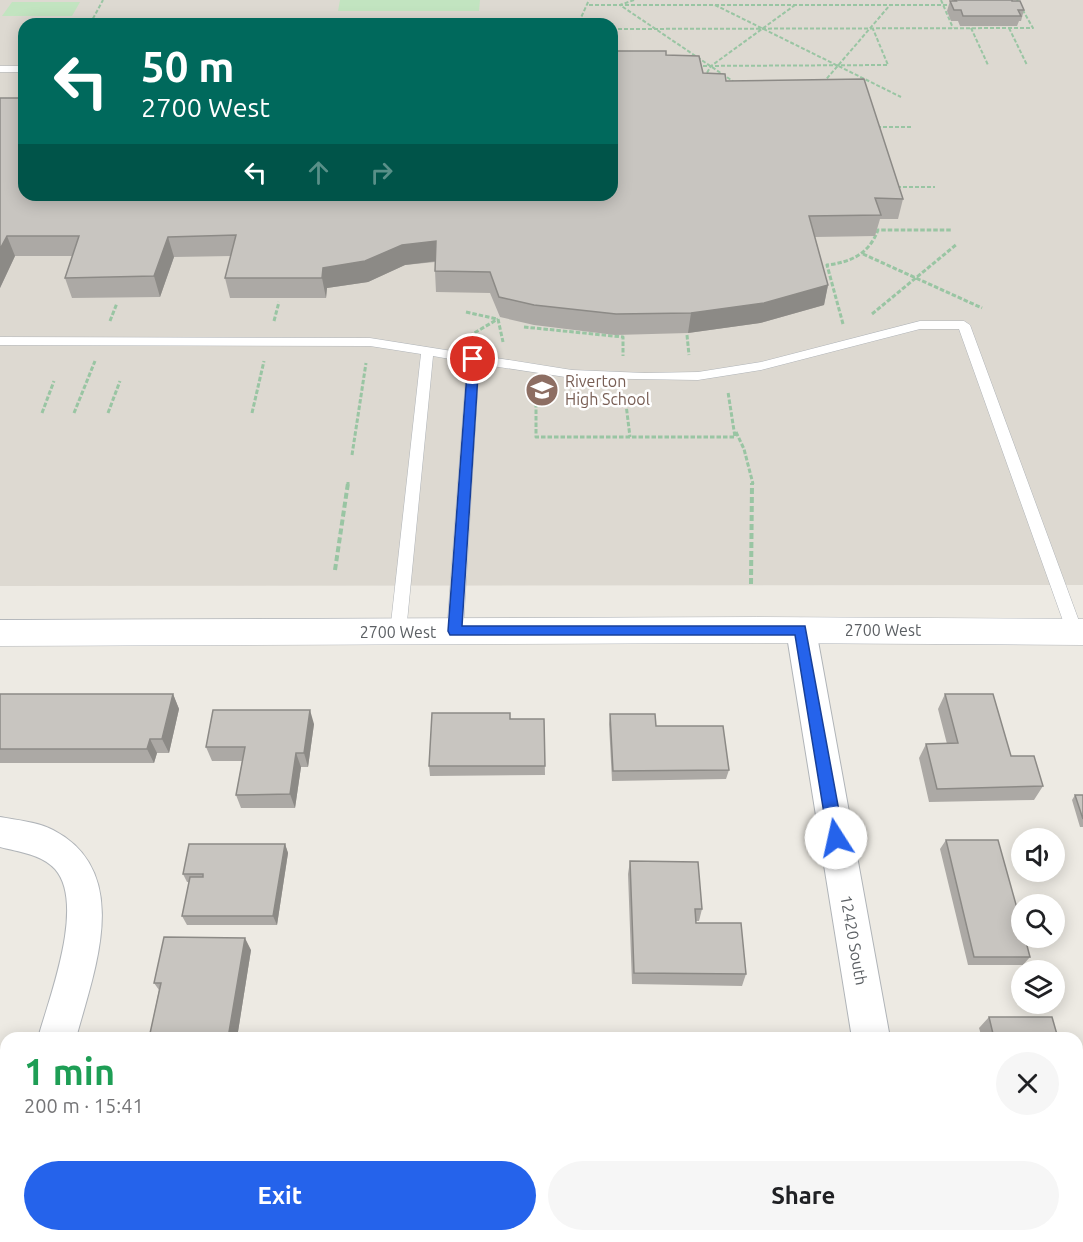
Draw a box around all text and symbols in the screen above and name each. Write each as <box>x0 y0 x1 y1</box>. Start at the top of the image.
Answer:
icon: left <box>42 42 120 120</box>
text: 50 m <box>141 43 235 90</box>
text: 2700 West <box>141 92 270 122</box>
icon: left <box>239 156 272 189</box>
icon: ahead <box>302 156 335 189</box>
icon: right <box>365 156 398 189</box>
pin <box>447 333 498 384</box>
icon: arrive <box>456 342 489 375</box>
school or university icon: Riverton High School <box>524 372 560 408</box>
place label: Riverton High School <box>565 372 650 408</box>
street label: 2700 West <box>845 621 922 639</box>
street label: 2700 West <box>360 623 437 641</box>
position arrow <box>804 806 868 870</box>
map controls <box>1011 828 1065 1014</box>
button: sound <box>1011 828 1065 882</box>
street label: 12420 South <box>837 894 871 986</box>
button: search <box>1011 894 1065 948</box>
button: layers <box>1011 960 1065 1014</box>
text: 1 min <box>24 1051 115 1092</box>
button: close <box>996 1052 1059 1115</box>
text: 200 m · 15:41 <box>24 1094 144 1117</box>
button: Exit <box>24 1161 536 1230</box>
button: Share <box>548 1161 1059 1230</box>

